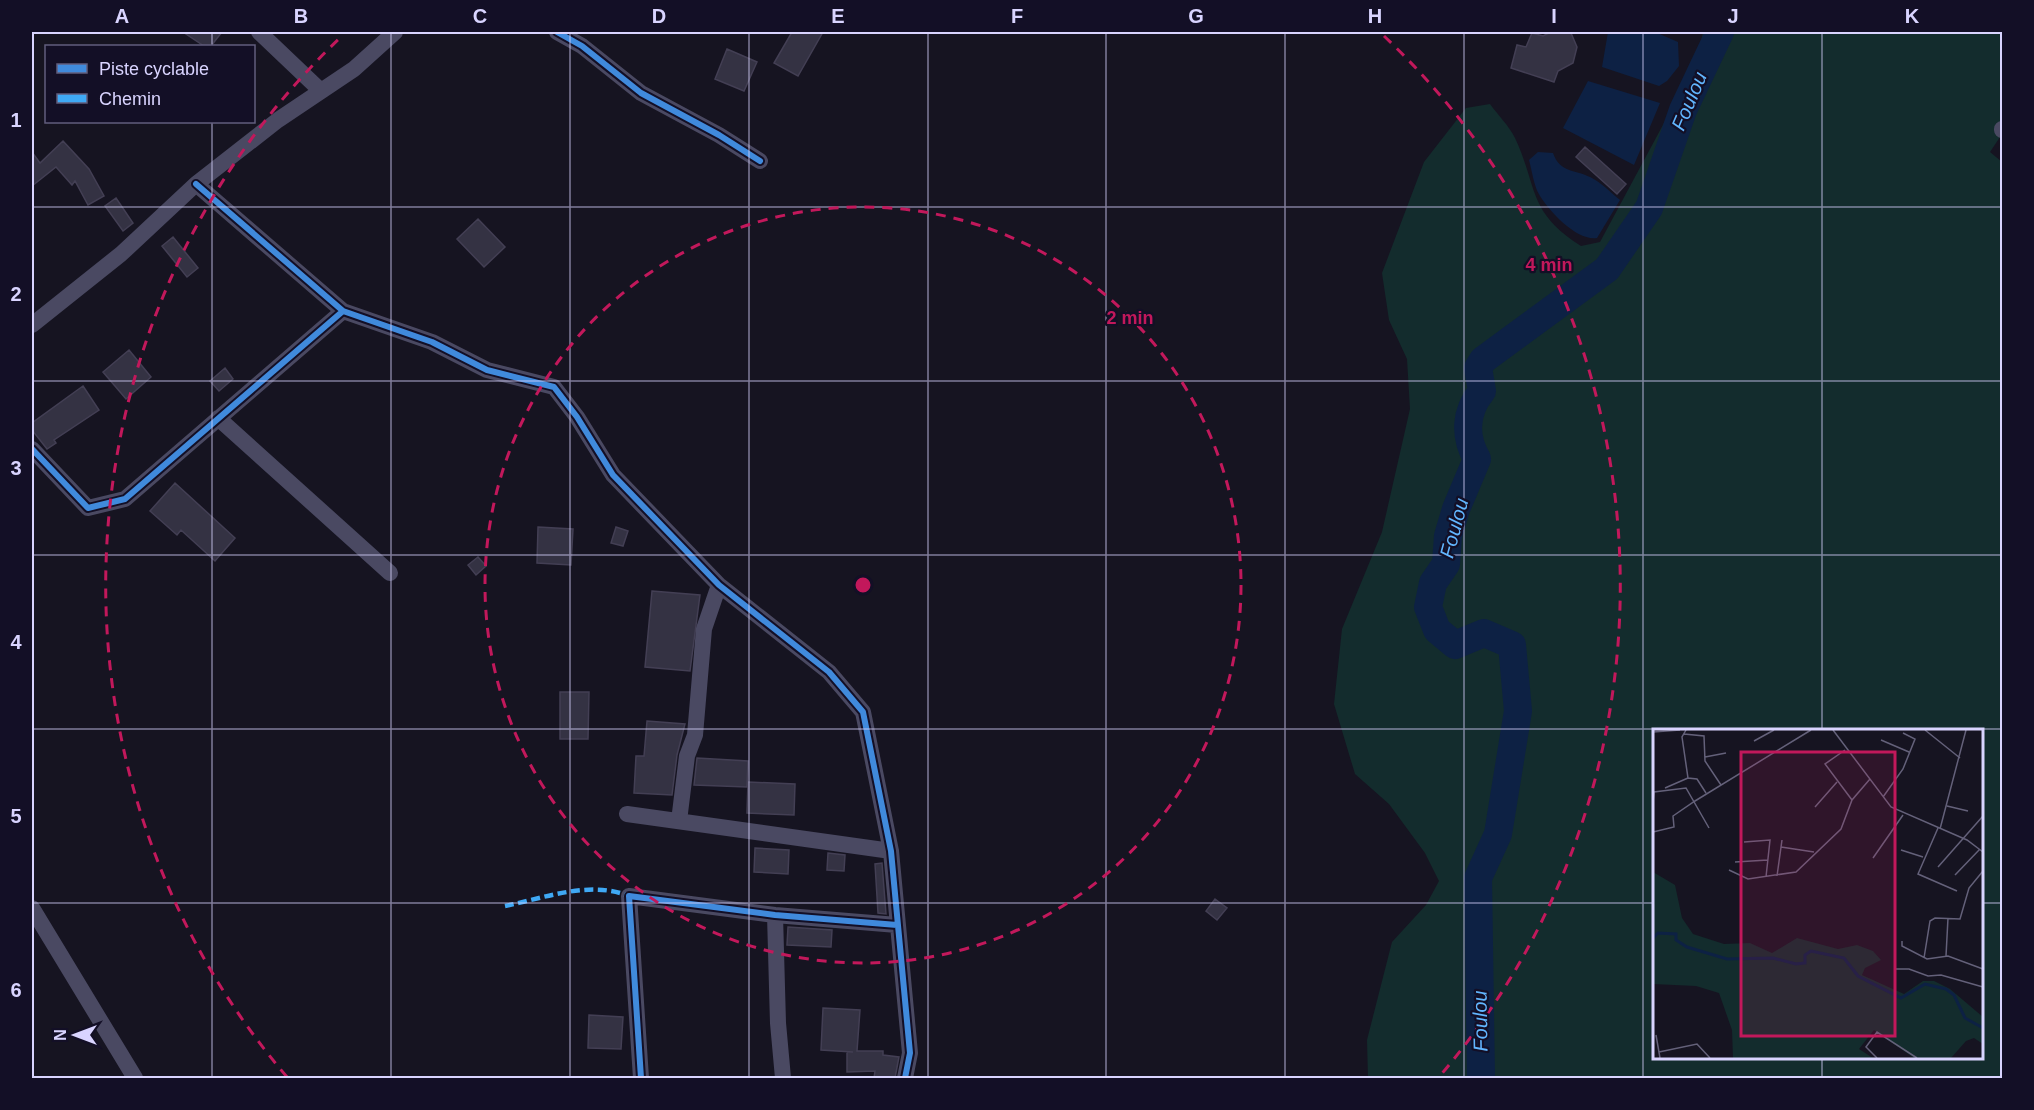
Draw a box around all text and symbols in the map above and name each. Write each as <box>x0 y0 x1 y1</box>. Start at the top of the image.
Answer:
text: A <box>115 5 129 27</box>
text: B <box>294 5 308 27</box>
text: C <box>473 5 487 27</box>
text: D <box>652 5 666 27</box>
text: E <box>831 5 845 27</box>
text: F <box>1011 5 1023 27</box>
text: G <box>1188 5 1204 27</box>
text: H <box>1368 5 1382 27</box>
text: I <box>1551 5 1557 27</box>
text: J <box>1727 5 1739 27</box>
text: K <box>1905 5 1920 27</box>
legend <box>45 45 255 123</box>
text: Piste cyclable <box>99 59 209 79</box>
water label: Foulou <box>1667 69 1711 133</box>
text: Chemin <box>99 89 161 109</box>
text: 1 <box>10 109 22 131</box>
text: 4 min <box>1525 255 1573 275</box>
text: 2 <box>10 283 22 305</box>
text: 2 min <box>1106 308 1154 328</box>
text: 3 <box>10 457 22 479</box>
water label: Foulou <box>1435 496 1473 560</box>
centre of rings <box>853 575 873 595</box>
text: 4 <box>10 631 22 653</box>
inset map <box>1653 729 1983 1059</box>
text: 5 <box>10 805 22 827</box>
text: 6 <box>10 979 22 1001</box>
water label: Foulou <box>1468 990 1492 1052</box>
north arrow <box>45 1005 105 1065</box>
text: N <box>52 1029 69 1041</box>

